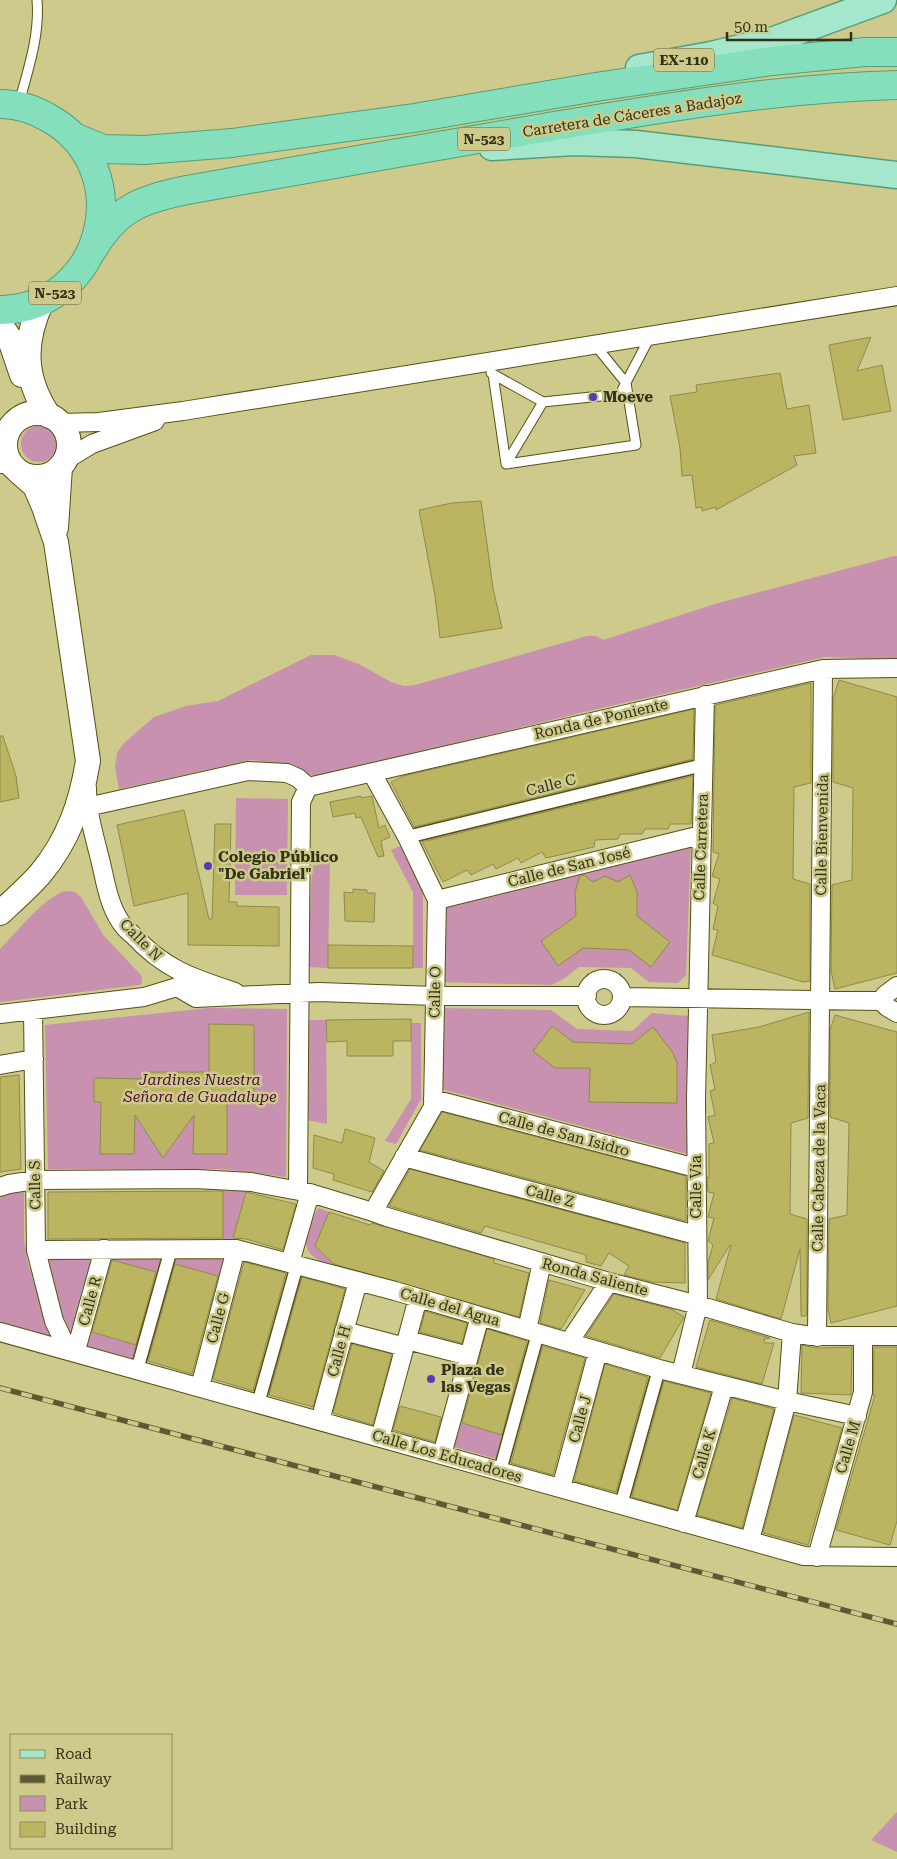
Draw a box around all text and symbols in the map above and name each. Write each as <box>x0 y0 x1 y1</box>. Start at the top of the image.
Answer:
scale bar <box>727 10 851 42</box>
text: 50 m <box>734 18 769 36</box>
road number: EX-110 <box>654 48 714 72</box>
street label: Carretera de Cáceres a Badajoz <box>521 89 743 141</box>
road number: N-523 <box>458 128 510 150</box>
road number: N-523 <box>29 282 81 304</box>
place label: Moeve <box>603 388 653 406</box>
marker: Moeve <box>587 391 599 403</box>
street label: Ronda de Poniente <box>532 695 670 743</box>
street label: Calle C <box>524 770 578 800</box>
street label: Calle Bienvenida <box>812 774 832 896</box>
street label: Calle Carretera <box>690 793 712 901</box>
street label: Calle de San José <box>506 843 632 891</box>
place label: Colegio Público "De Gabriel" <box>218 848 339 883</box>
marker: Colegio Público "De Gabriel" <box>202 860 214 872</box>
street label: Calle N <box>116 915 166 965</box>
street label: Calle O <box>426 966 444 1018</box>
park label: Jardines Nuestra Señora de Guadalupe <box>122 1071 277 1106</box>
street label: Calle Cabeza de la Vaca <box>809 1084 829 1252</box>
street label: Calle de San Isidro <box>496 1108 632 1160</box>
street label: Calle Vía <box>687 1155 705 1219</box>
street label: Calle S <box>26 1160 44 1210</box>
street label: Calle Z <box>524 1181 576 1211</box>
street label: Ronda Saliente <box>540 1254 650 1300</box>
street label: Calle R <box>75 1274 105 1328</box>
street label: Calle del Agua <box>398 1284 502 1330</box>
street label: Calle G <box>203 1290 233 1345</box>
street label: Calle H <box>323 1323 355 1379</box>
place label: Plaza de las Vegas <box>441 1361 511 1396</box>
marker: Plaza de las Vegas <box>425 1373 437 1385</box>
street label: Calle J <box>565 1393 595 1445</box>
street label: Calle M <box>832 1418 864 1476</box>
street label: Calle Los Educadores <box>370 1426 524 1486</box>
street label: Calle K <box>688 1427 720 1481</box>
legend <box>10 1734 172 1849</box>
text: Road <box>55 1745 92 1763</box>
text: Railway <box>55 1770 112 1788</box>
text: Park <box>55 1795 89 1813</box>
text: Building <box>55 1820 117 1838</box>

